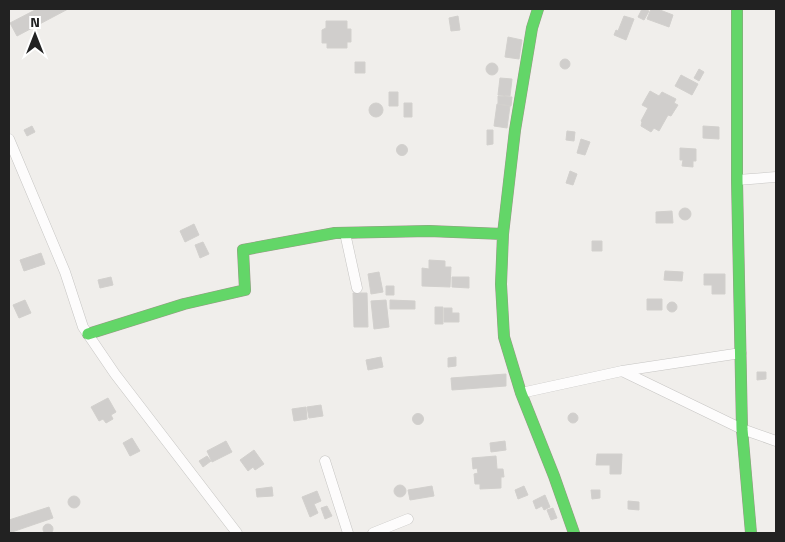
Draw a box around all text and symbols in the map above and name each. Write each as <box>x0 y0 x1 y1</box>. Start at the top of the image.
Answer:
north arrow <box>10 10 60 60</box>
text: N <box>30 11 40 32</box>

